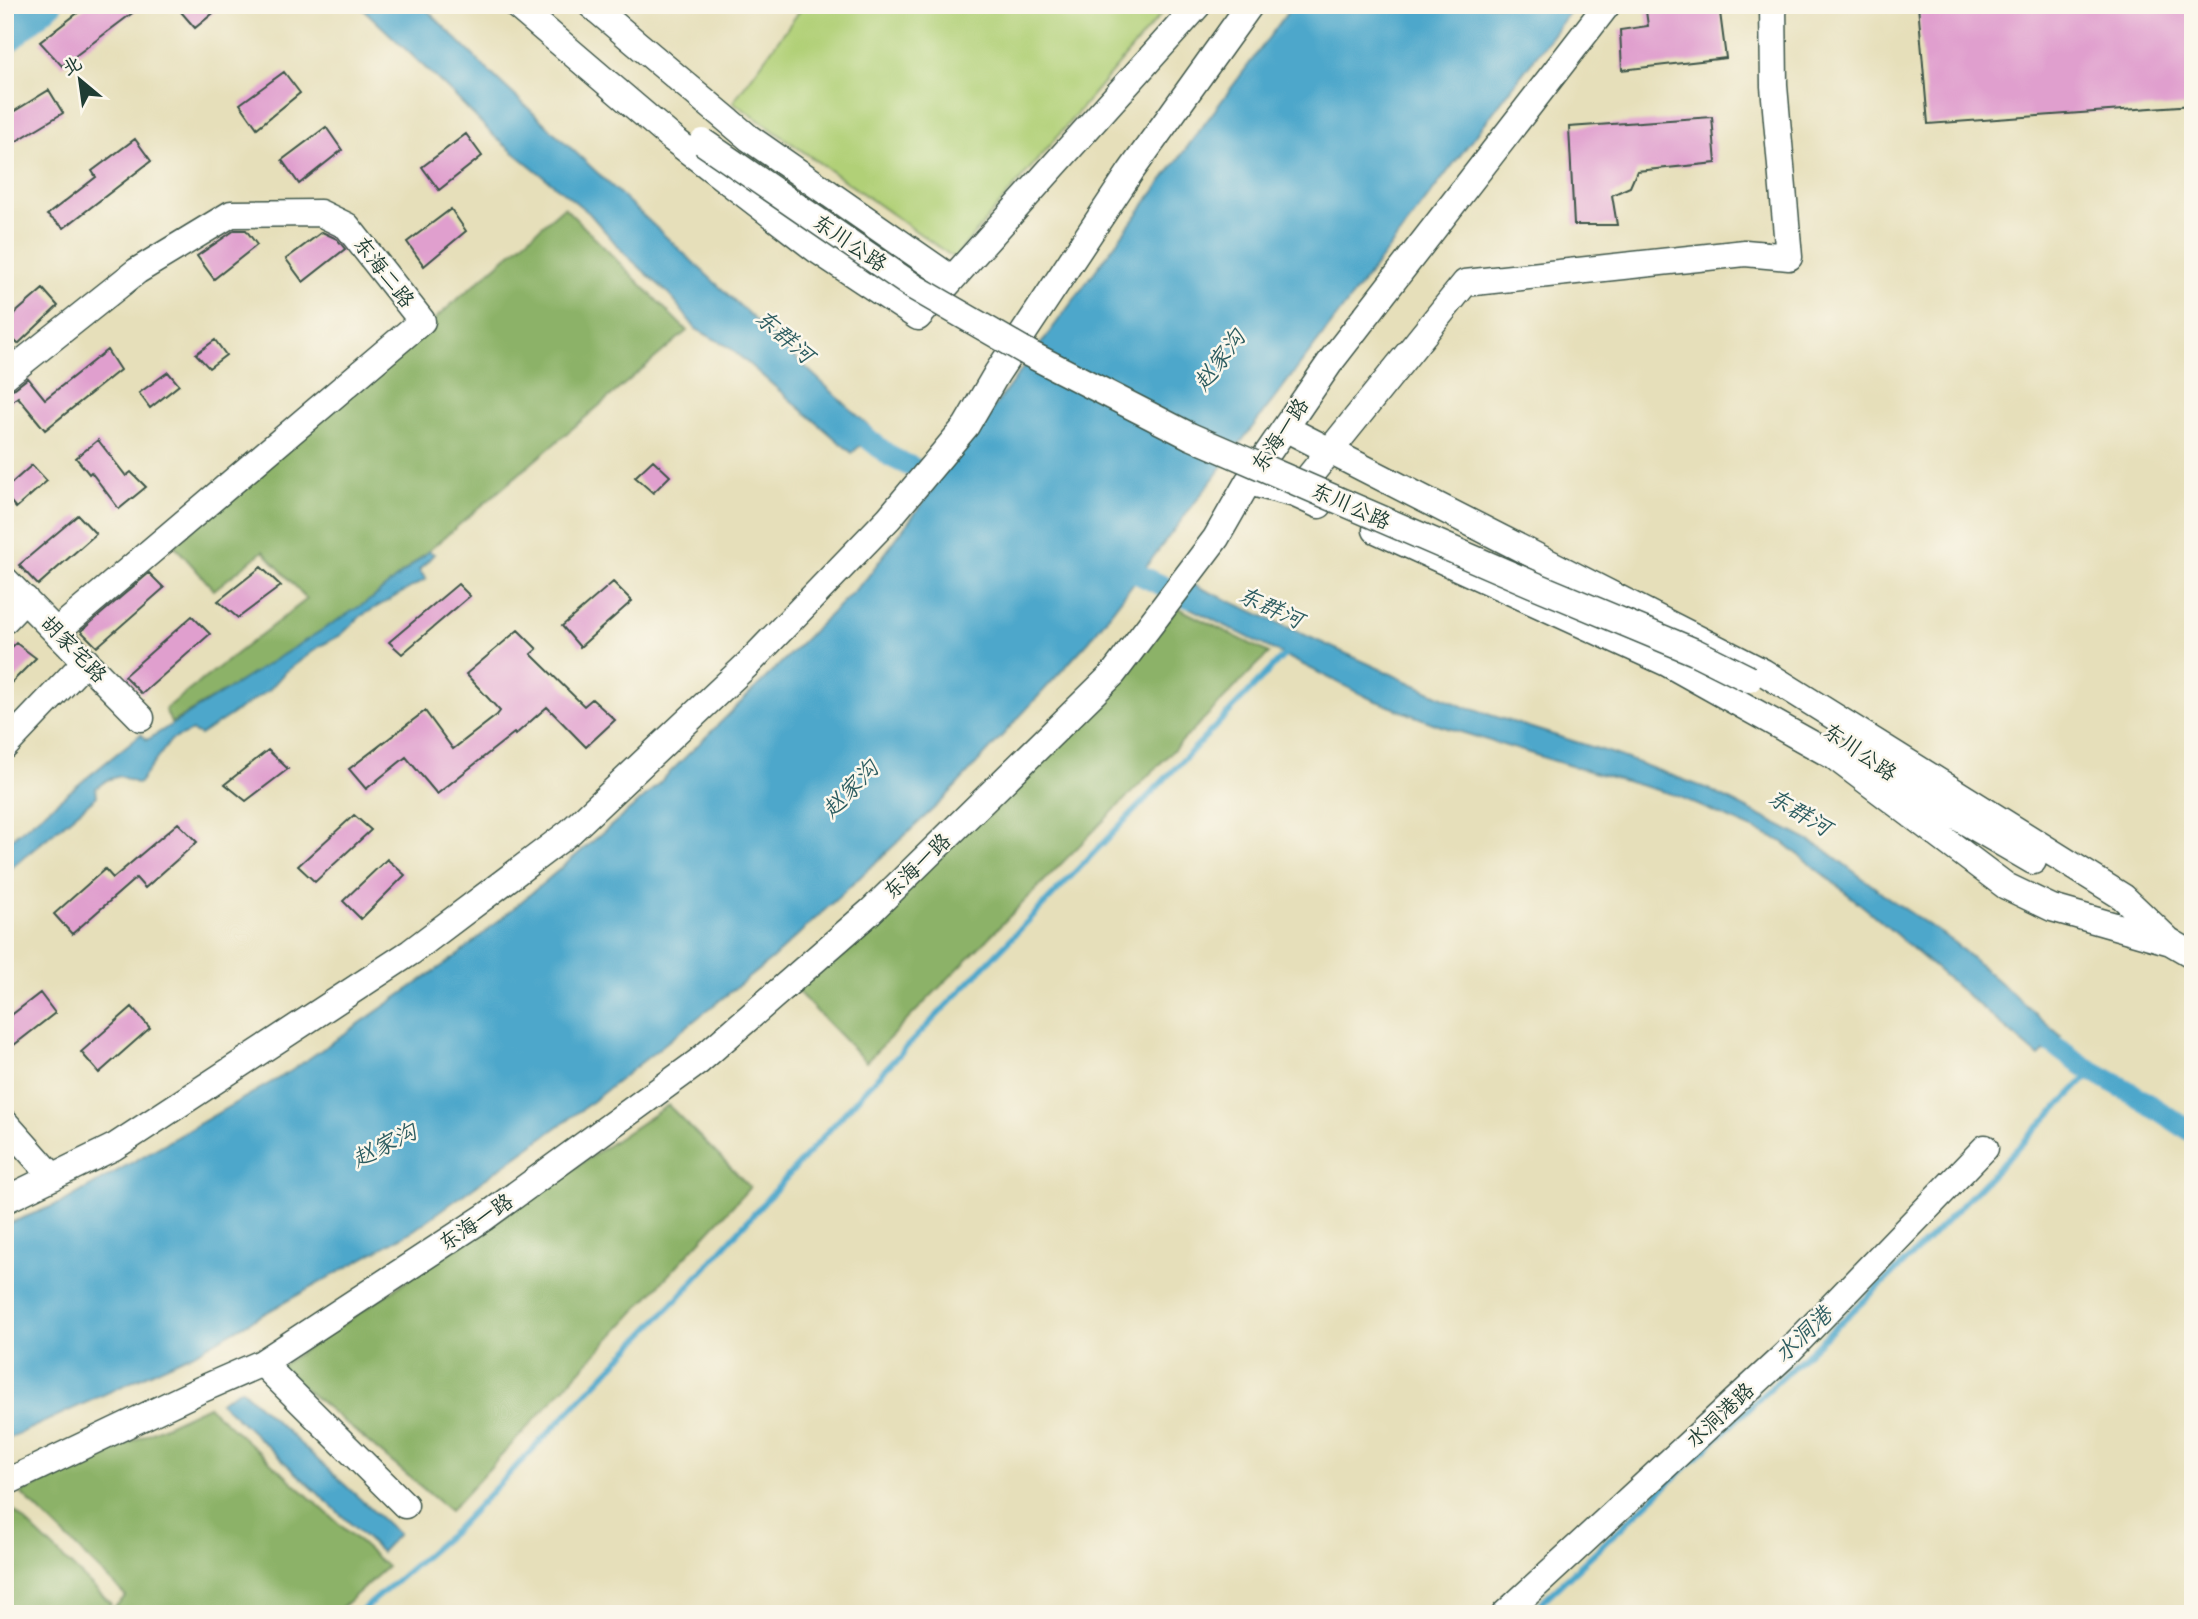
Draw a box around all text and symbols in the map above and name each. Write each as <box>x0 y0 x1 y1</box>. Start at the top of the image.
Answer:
north arrow <box>46 46 116 116</box>
text: 北 <box>57 49 88 85</box>
street label: 东川公路 <box>805 207 893 281</box>
street label: 东海二路 <box>344 230 422 316</box>
water label: 东群河 <box>746 301 825 376</box>
water label: 赵家沟 <box>1185 321 1257 400</box>
street label: 东海一路 <box>1244 392 1318 480</box>
street label: 东川公路 <box>1305 475 1395 540</box>
water label: 东群河 <box>1231 578 1313 641</box>
street label: 胡家宅路 <box>32 608 114 692</box>
street label: 东川公路 <box>1815 716 1903 791</box>
water label: 赵家沟 <box>815 752 890 828</box>
water label: 东群河 <box>1760 781 1841 849</box>
street label: 东海一路 <box>876 826 960 908</box>
water label: 赵家沟 <box>346 1114 426 1178</box>
street label: 东海一路 <box>433 1186 521 1260</box>
water label: 水洞港 <box>1767 1297 1843 1372</box>
street label: 水洞港路 <box>1679 1375 1763 1457</box>

